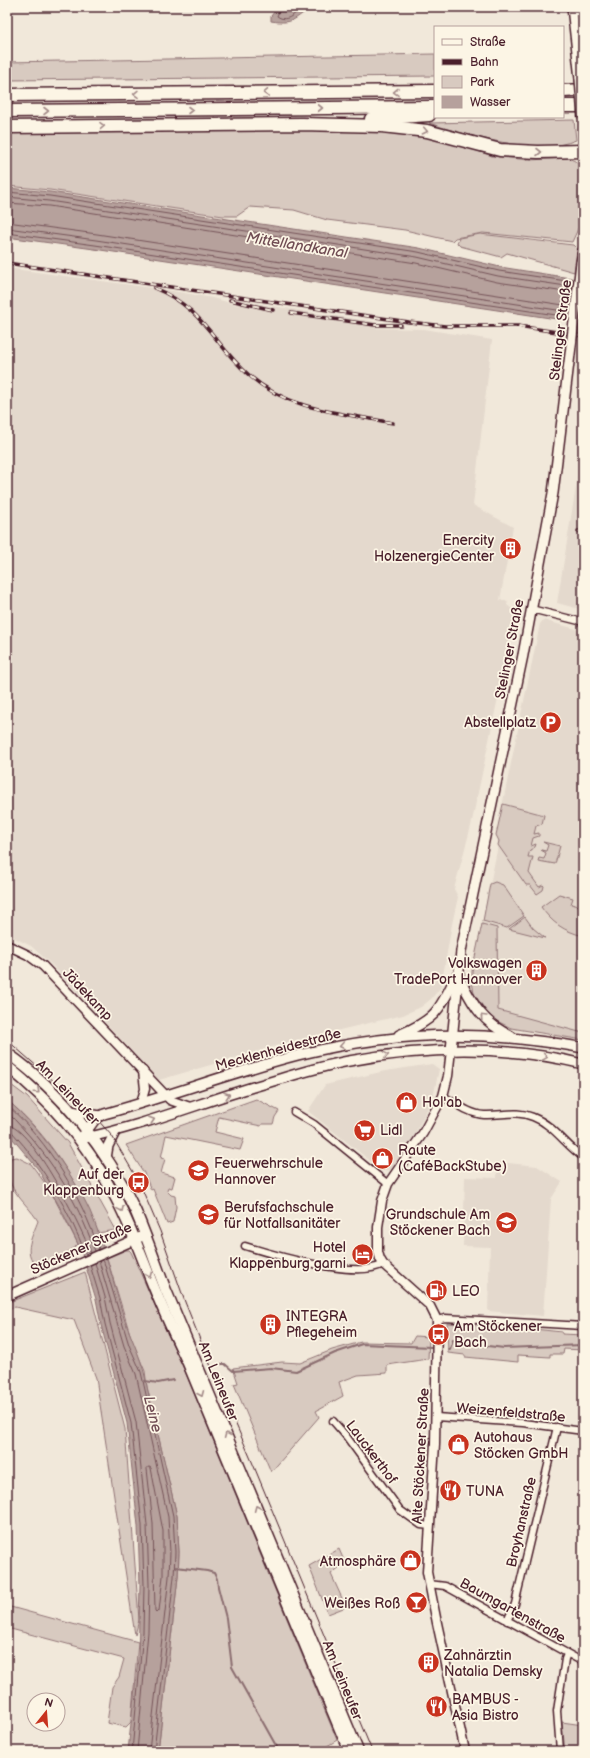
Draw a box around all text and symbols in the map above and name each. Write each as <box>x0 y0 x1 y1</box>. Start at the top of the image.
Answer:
legend <box>434 26 564 118</box>
text: Straße <box>470 35 506 50</box>
text: Bahn <box>470 55 499 70</box>
text: Park <box>470 75 494 90</box>
one-way arrow <box>393 88 399 96</box>
one-way arrow <box>263 89 269 97</box>
one-way arrow <box>133 90 139 98</box>
text: Wasser <box>470 95 511 110</box>
one-way arrow <box>317 104 323 112</box>
one-way arrow <box>187 105 193 114</box>
one-way arrow <box>43 107 49 115</box>
one-way arrow <box>99 122 105 130</box>
one-way arrow <box>422 127 428 135</box>
one-way arrow <box>536 148 542 156</box>
water label: Mittellandkanal <box>245 228 349 263</box>
street label: Stelinger Straße <box>546 279 575 381</box>
place label: Enercity HolzenergieCenter <box>374 532 495 565</box>
building icon: Enercity HolzenergieCenter <box>497 535 523 561</box>
street label: Stelinger Straße <box>491 598 528 701</box>
parking icon: Abstellplatz <box>538 709 564 735</box>
place label: Abstellplatz <box>464 714 536 731</box>
place label: Volkswagen TradePort Hannover <box>394 955 523 988</box>
building icon: Volkswagen TradePort Hannover <box>524 958 550 984</box>
street label: Jädekamp <box>59 965 116 1024</box>
one-way arrow <box>480 1014 487 1022</box>
street label: Mecklenheidestraße <box>213 1024 343 1074</box>
one-way arrow <box>339 1041 345 1050</box>
one-way arrow <box>383 1051 389 1060</box>
one-way arrow <box>542 1052 548 1061</box>
street label: Am Leineufer <box>32 1056 104 1129</box>
one-way arrow <box>32 1086 40 1094</box>
shop icon: Hol'ab <box>394 1089 420 1115</box>
one-way arrow <box>224 1091 231 1100</box>
place label: Hol'ab <box>422 1094 462 1111</box>
one-way arrow <box>148 1116 155 1125</box>
supermarket icon: Lidl <box>351 1117 377 1143</box>
place label: Lidl <box>380 1122 402 1139</box>
place label: Raute (CaféBackStube) <box>398 1142 507 1175</box>
shop icon: Raute (CaféBackStube) <box>370 1145 396 1171</box>
place label: Feuerwehrschule Hannover <box>214 1155 323 1188</box>
school or university icon: Feuerwehrschule Hannover <box>185 1158 211 1184</box>
place label: Auf der Klappenburg <box>43 1166 125 1199</box>
bus stop icon: Auf der Klappenburg <box>126 1169 152 1195</box>
place label: Berufsfachschule für Notfallsanitäter <box>224 1199 341 1232</box>
school or university icon: Berufsfachschule für Notfallsanitäter <box>195 1202 221 1228</box>
one-way arrow <box>116 1205 124 1213</box>
place label: Grundschule Am Stöckener Bach <box>386 1206 490 1239</box>
school or university icon: Grundschule Am Stöckener Bach <box>493 1209 519 1235</box>
street label: Stöckener Straße <box>28 1219 134 1278</box>
place label: Hotel Klappenburg garni <box>229 1239 346 1272</box>
hotel icon: Hotel Klappenburg garni <box>349 1242 375 1268</box>
one-way arrow <box>144 1271 152 1278</box>
fuel station icon: LEO <box>424 1278 450 1304</box>
place label: LEO <box>452 1283 480 1300</box>
place label: INTEGRA Pflegeheim <box>286 1308 357 1341</box>
building icon: INTEGRA Pflegeheim <box>258 1311 284 1337</box>
place label: Am Stöckener Bach <box>454 1318 542 1351</box>
bus stop icon: Am Stöckener Bach <box>425 1321 451 1347</box>
street label: Am Leineufer <box>195 1339 243 1424</box>
street label: Alte Stöckener Straße <box>408 1388 433 1525</box>
one-way arrow <box>196 1390 204 1397</box>
water label: Leine <box>139 1394 166 1435</box>
street label: Weizenfeldstraße <box>456 1399 566 1426</box>
street label: Lauckerthof <box>342 1417 401 1488</box>
place label: Autohaus Stöcken GmbH <box>474 1429 569 1462</box>
one-way arrow <box>223 1432 231 1439</box>
shop icon: Autohaus Stöcken GmbH <box>445 1432 471 1458</box>
street label: Broyhanstraße <box>503 1475 540 1569</box>
restaurant icon: TUNA <box>437 1478 463 1504</box>
place label: TUNA <box>466 1483 504 1500</box>
one-way arrow <box>254 1505 262 1513</box>
shop icon: Atmosphäre <box>398 1548 424 1574</box>
place label: Atmosphäre <box>320 1553 396 1570</box>
street label: Baumgartenstraße <box>457 1574 569 1647</box>
bar icon: Weißes Roß <box>403 1590 429 1616</box>
place label: Weißes Roß <box>324 1595 400 1612</box>
street label: Am Leineufer <box>319 1638 367 1723</box>
place label: Zahnärztin Natalia Demsky <box>443 1647 543 1680</box>
building icon: Zahnärztin Natalia Demsky <box>415 1650 441 1676</box>
place label: BAMBUS - Asia Bistro <box>452 1691 519 1724</box>
north arrow <box>26 1692 66 1732</box>
restaurant icon: BAMBUS - Asia Bistro <box>424 1694 450 1720</box>
text: N <box>43 1695 55 1710</box>

